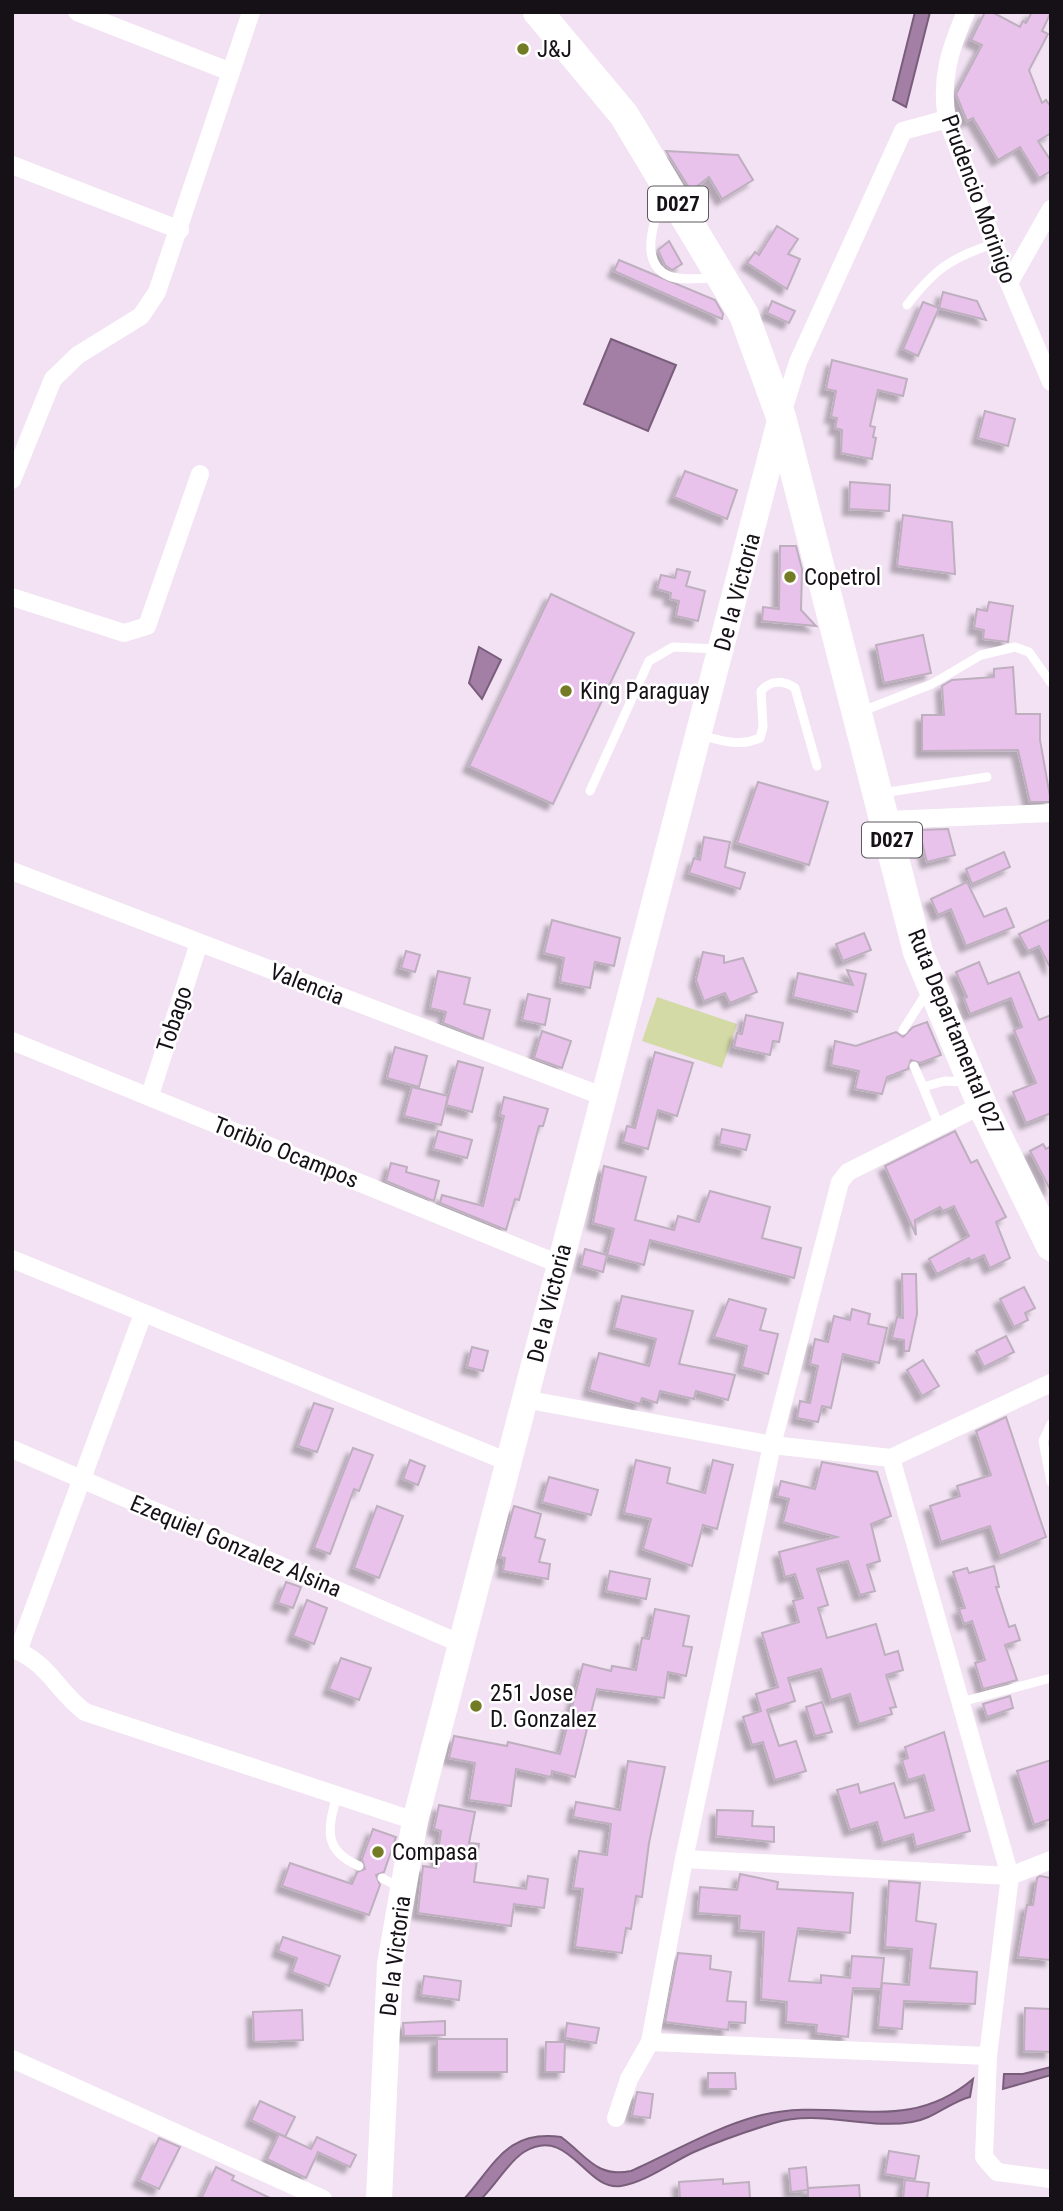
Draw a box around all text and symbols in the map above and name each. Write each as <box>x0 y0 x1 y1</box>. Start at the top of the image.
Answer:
place label: J&J <box>537 36 572 63</box>
marker: J&J <box>515 41 531 57</box>
street label: Prudencio Morinigo <box>935 111 1022 287</box>
road number: D027 <box>648 186 708 222</box>
street label: De la Victoria <box>709 530 766 654</box>
place label: Copetrol <box>804 564 881 591</box>
marker: Copetrol <box>782 569 798 585</box>
place label: King Paraguay <box>580 678 710 705</box>
marker: King Paraguay <box>558 683 574 699</box>
road number: D027 <box>862 822 922 858</box>
street label: Ruta Departamental 027 <box>902 925 1009 1139</box>
street label: Valencia <box>266 958 348 1011</box>
street label: Tobago <box>151 983 198 1055</box>
street label: Toribio Ocampos <box>209 1111 362 1194</box>
street label: De la Victoria <box>522 1241 577 1365</box>
street label: Ezequiel Gonzalez Alsina <box>126 1490 345 1603</box>
place label: 251 Jose D. Gonzalez <box>490 1680 597 1733</box>
marker: 251 Jose D. Gonzalez <box>468 1698 484 1714</box>
place label: Compasa <box>392 1839 478 1866</box>
marker: Compasa <box>370 1844 386 1860</box>
street label: De la Victoria <box>375 1894 416 2018</box>

